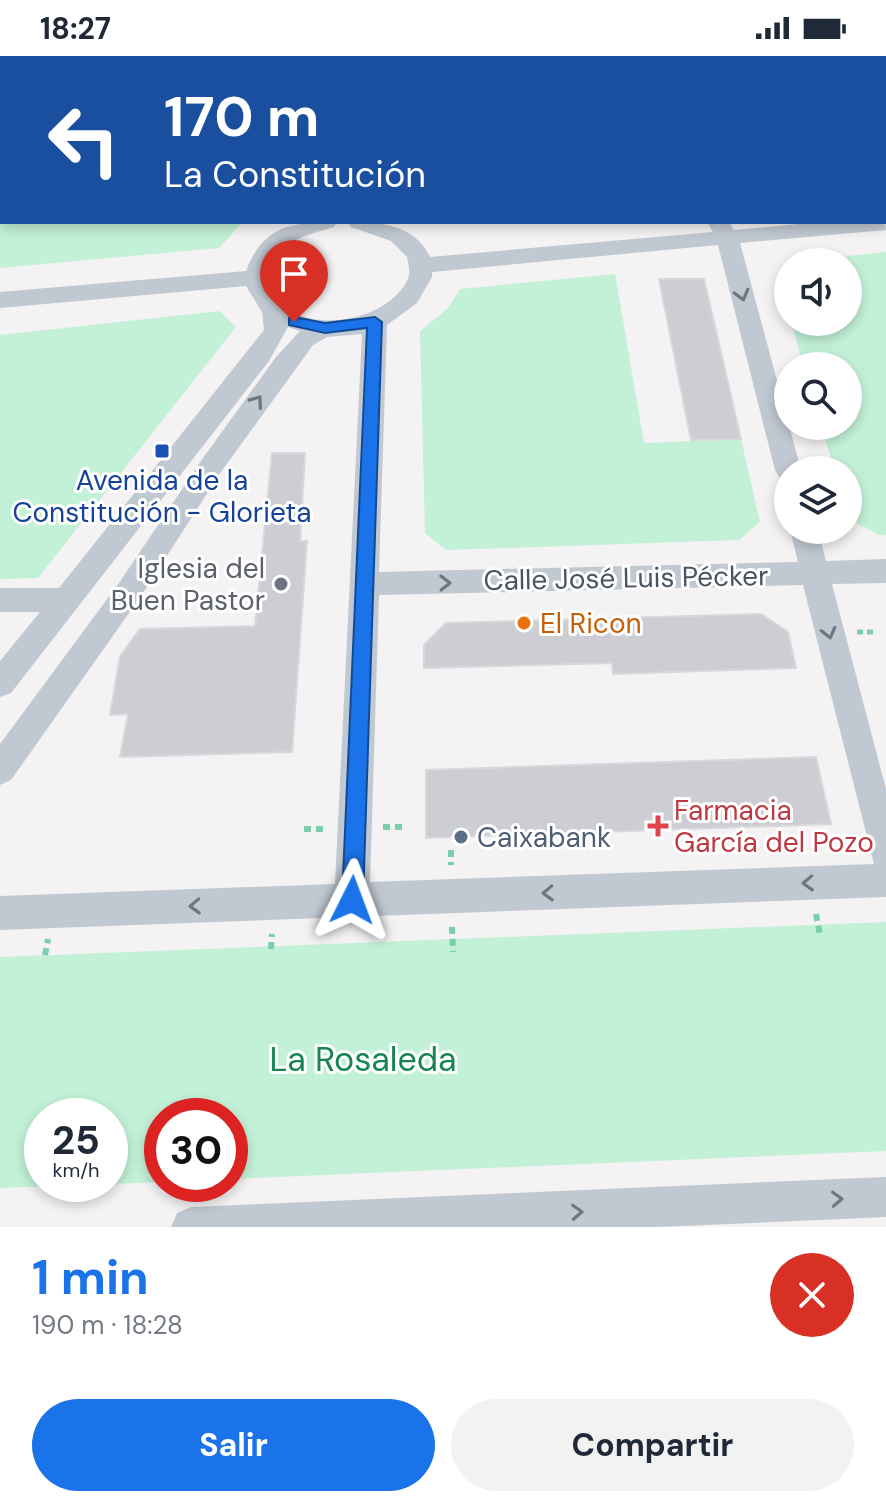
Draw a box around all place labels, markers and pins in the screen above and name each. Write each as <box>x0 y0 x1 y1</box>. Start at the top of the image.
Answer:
pin <box>260 240 328 322</box>
marker: Avenida de la Constitución - Glorieta <box>153 442 171 460</box>
place label: Avenida de la Constitución - Glorieta <box>12 462 312 531</box>
place label: Iglesia del Buen Pastor <box>111 550 265 619</box>
marker: Iglesia del Buen Pastor <box>272 575 290 593</box>
place label: El Ricon <box>540 605 642 642</box>
marker: El Ricon <box>515 614 533 632</box>
place label: Farmacia García del Pozo <box>674 792 874 861</box>
marker: Farmacia García del Pozo <box>649 817 667 835</box>
place label: Caixabank <box>477 819 611 856</box>
marker: Caixabank <box>452 828 470 846</box>

